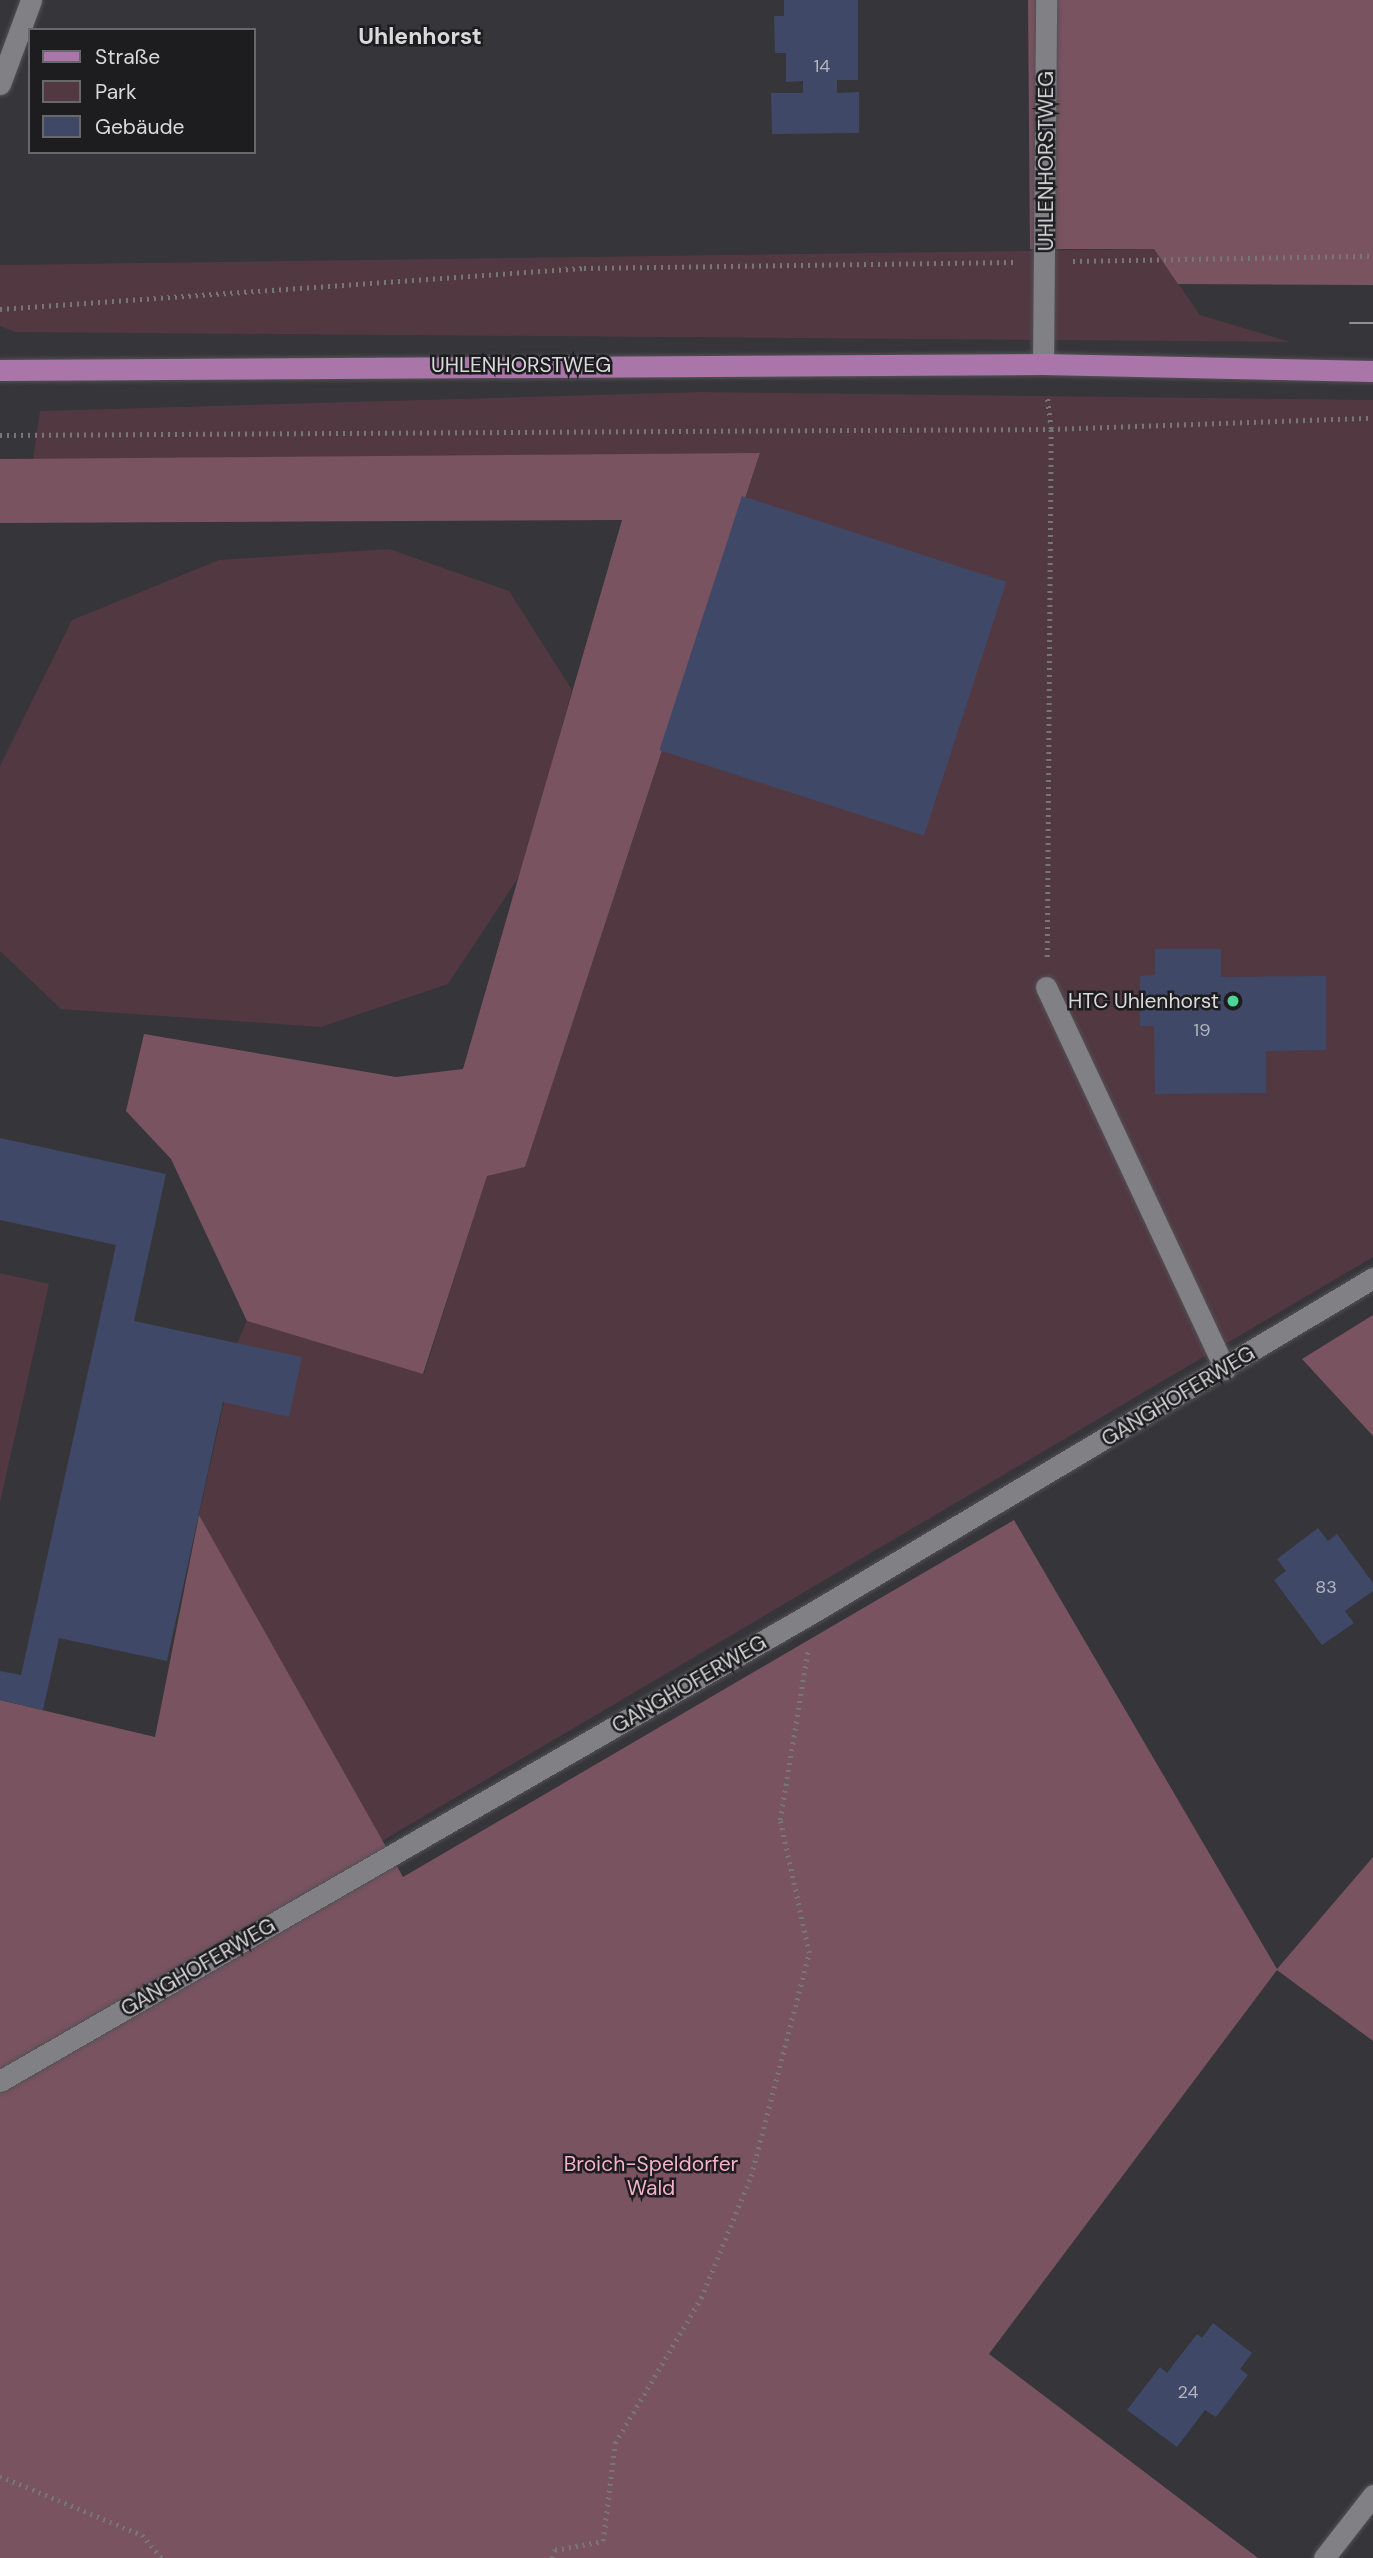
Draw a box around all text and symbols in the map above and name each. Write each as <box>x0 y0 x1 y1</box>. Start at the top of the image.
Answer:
district label: Uhlenhorst <box>358 22 482 50</box>
legend <box>28 28 256 154</box>
text: Straße <box>95 43 160 71</box>
house number: 14 <box>814 55 830 77</box>
street label: UHLENHORSTWEG <box>1033 71 1059 251</box>
text: Park <box>95 78 136 106</box>
text: Gebäude <box>95 113 185 141</box>
street label: UHLENHORSTWEG <box>431 352 611 378</box>
place label: HTC Uhlenhorst <box>1068 988 1219 1014</box>
marker: HTC Uhlenhorst <box>1225 993 1241 1009</box>
house number: 19 <box>1194 1019 1210 1041</box>
street label: GANGHOFERWEG <box>1097 1340 1259 1452</box>
house number: 83 <box>1315 1576 1337 1598</box>
street label: GANGHOFERWEG <box>607 1630 771 1738</box>
street label: GANGHOFERWEG <box>116 1913 280 2021</box>
park label: Broich-Speldorfer Wald <box>564 2151 738 2201</box>
house number: 24 <box>1178 2381 1198 2403</box>

